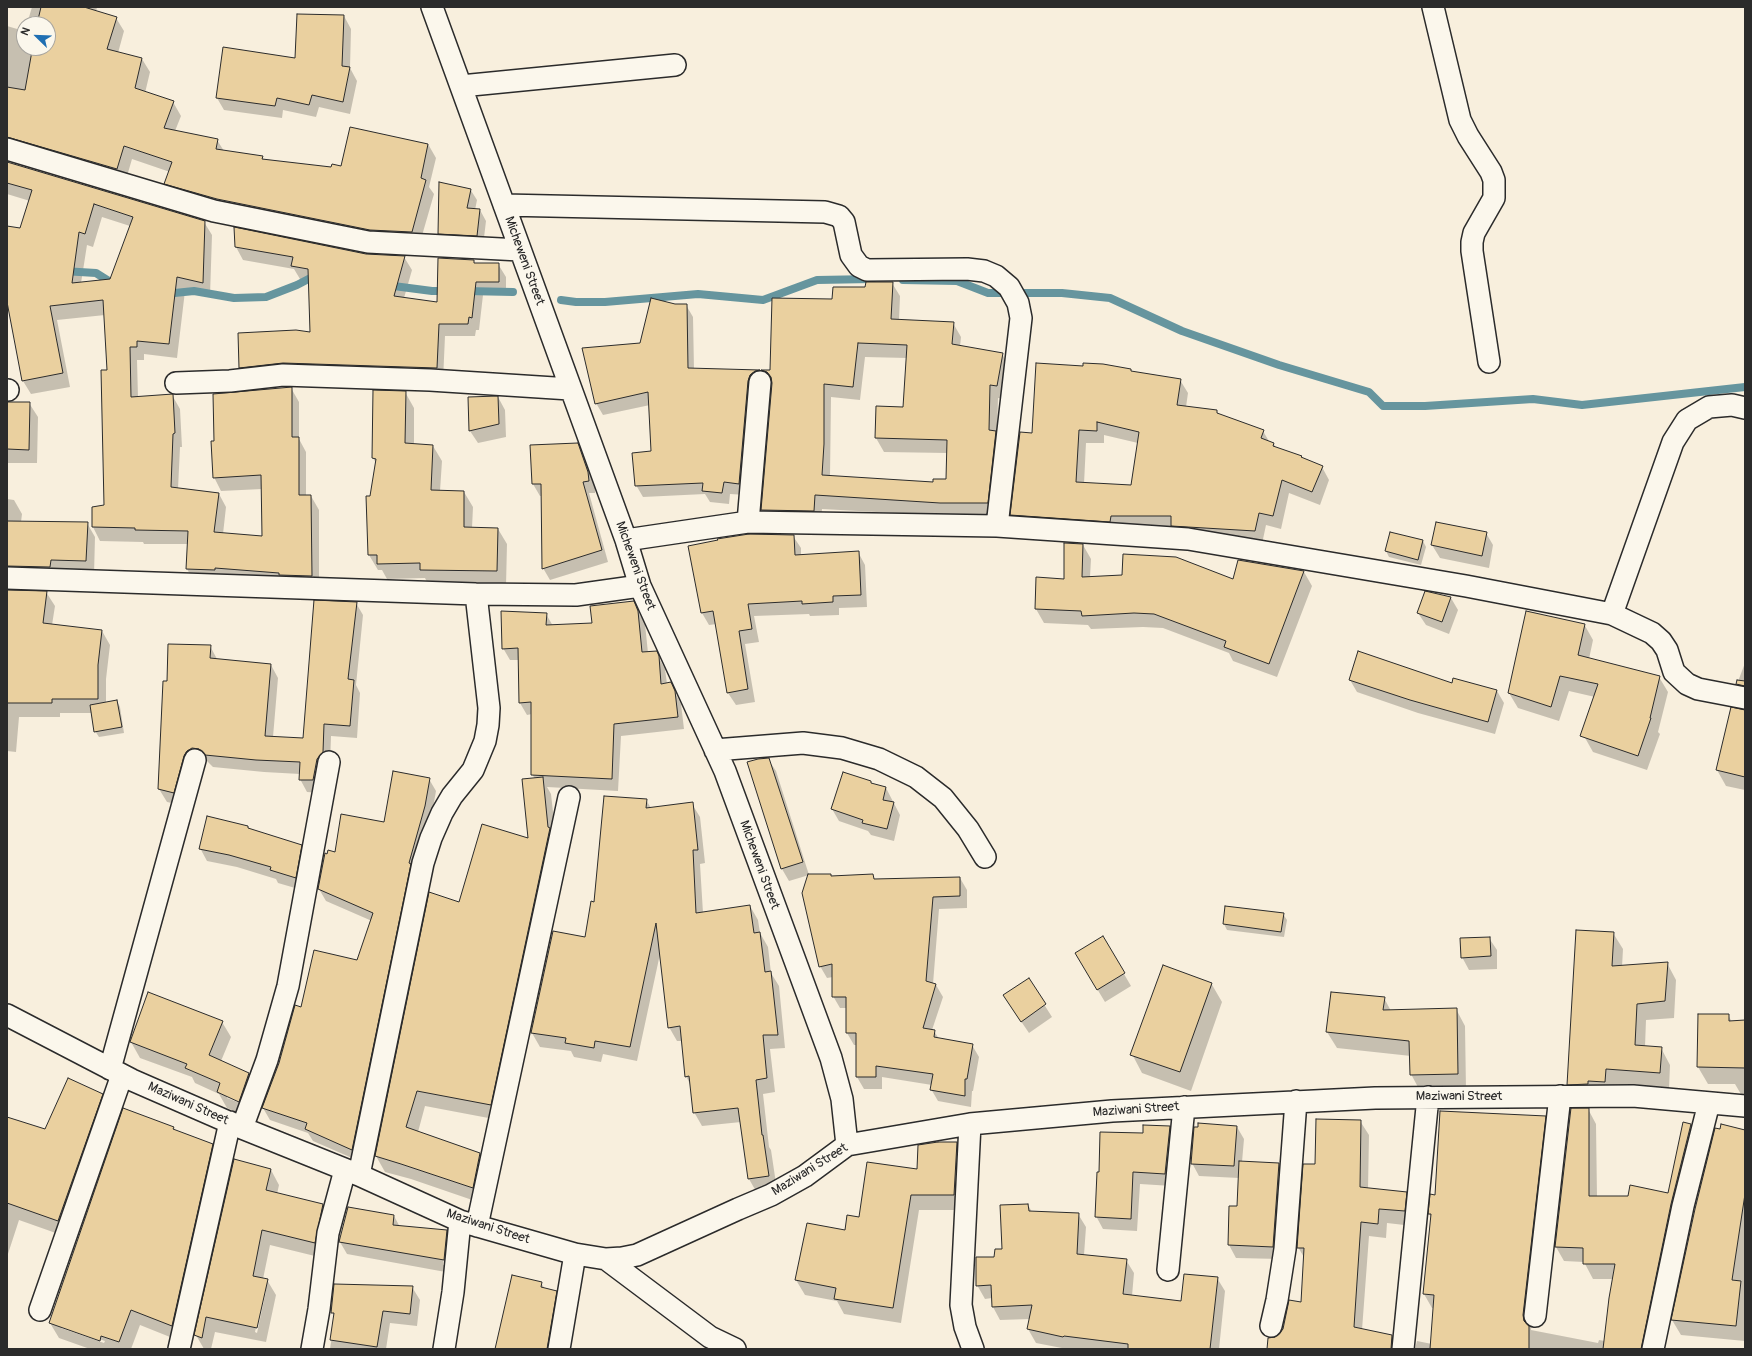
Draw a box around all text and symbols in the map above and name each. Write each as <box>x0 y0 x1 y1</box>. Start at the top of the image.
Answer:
north arrow <box>16 16 56 56</box>
text: N <box>18 26 33 37</box>
street label: Micheweni Street <box>501 214 547 308</box>
street label: Micheweni Street <box>612 519 658 613</box>
street label: Micheweni Street <box>736 818 782 912</box>
street label: Maziwani Street <box>145 1079 231 1129</box>
street label: Maziwani Street <box>1416 1089 1502 1105</box>
street label: Maziwani Street <box>1092 1099 1180 1121</box>
street label: Maziwani Street <box>769 1140 851 1200</box>
street label: Maziwani Street <box>444 1206 532 1248</box>

